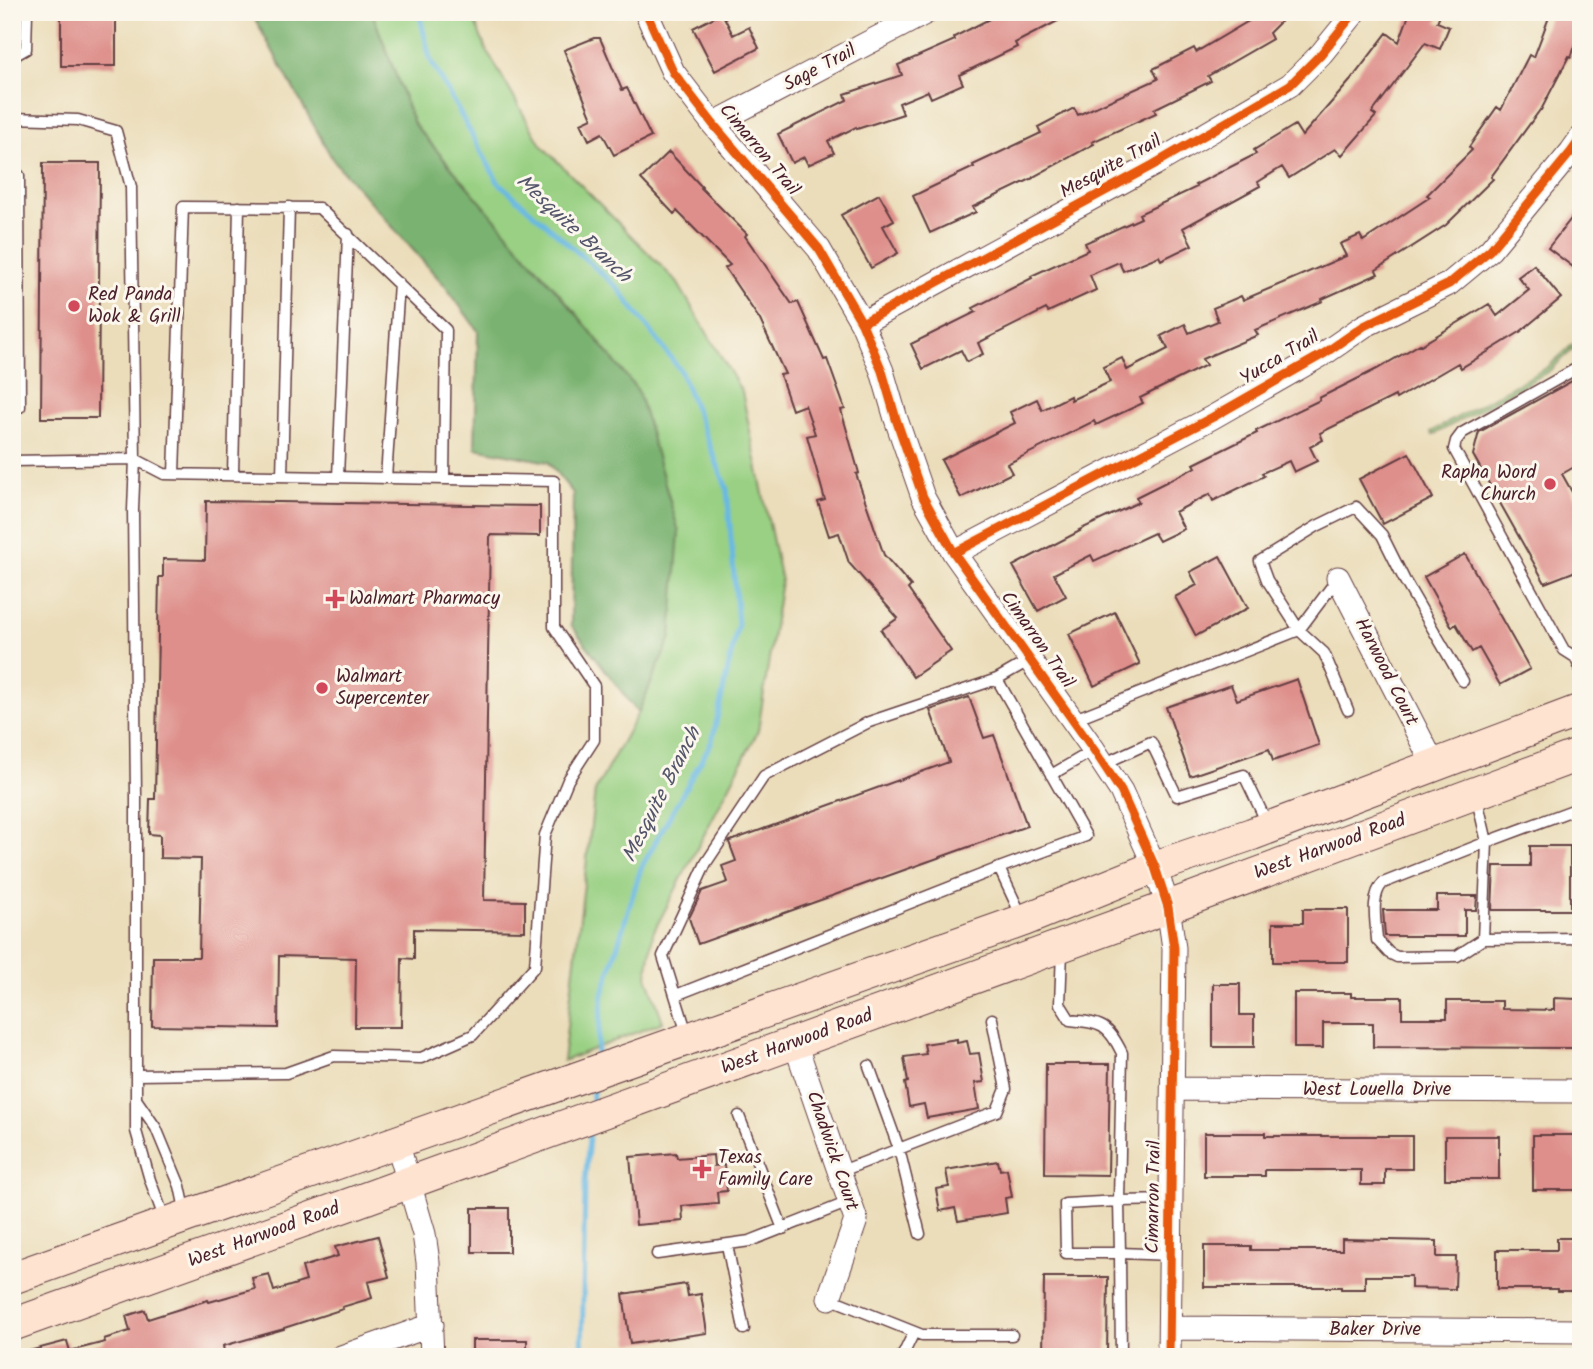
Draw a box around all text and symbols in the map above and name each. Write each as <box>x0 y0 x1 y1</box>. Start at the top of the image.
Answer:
street label: Sage Trail <box>778 36 862 100</box>
street label: Cimarron Trail <box>711 97 807 203</box>
street label: Mesquite Trail <box>1055 126 1168 207</box>
water label: Mesquite Branch <box>508 166 640 293</box>
place label: Red Panda Wok & Grill <box>88 280 181 332</box>
marker: Red Panda Wok & Grill <box>66 298 82 314</box>
street label: Yucca Trail <box>1235 322 1326 394</box>
place label: Rapha Word Church <box>1441 458 1537 510</box>
marker: Rapha Word Church <box>1542 476 1558 492</box>
place label: Walmart Pharmacy <box>349 584 501 614</box>
street label: Cimarron Trail <box>992 585 1082 695</box>
marker: Walmart Pharmacy <box>327 591 343 607</box>
street label: Harwood Court <box>1346 613 1426 732</box>
place label: Walmart Supercenter <box>336 662 430 714</box>
marker: Walmart Supercenter <box>314 680 330 696</box>
water label: Mesquite Branch <box>614 720 711 868</box>
street label: West Harwood Road <box>1250 805 1411 888</box>
street label: West Harwood Road <box>717 1000 878 1083</box>
street label: West Louella Drive <box>1303 1075 1452 1105</box>
street label: Chadwick Court <box>797 1087 867 1216</box>
street label: Cimarron Trail <box>1138 1140 1170 1254</box>
place label: Texas Family Care <box>718 1143 813 1195</box>
marker: Texas Family Care <box>692 1159 712 1179</box>
street label: West Harwood Road <box>184 1193 345 1276</box>
street label: Baker Drive <box>1329 1315 1421 1345</box>

